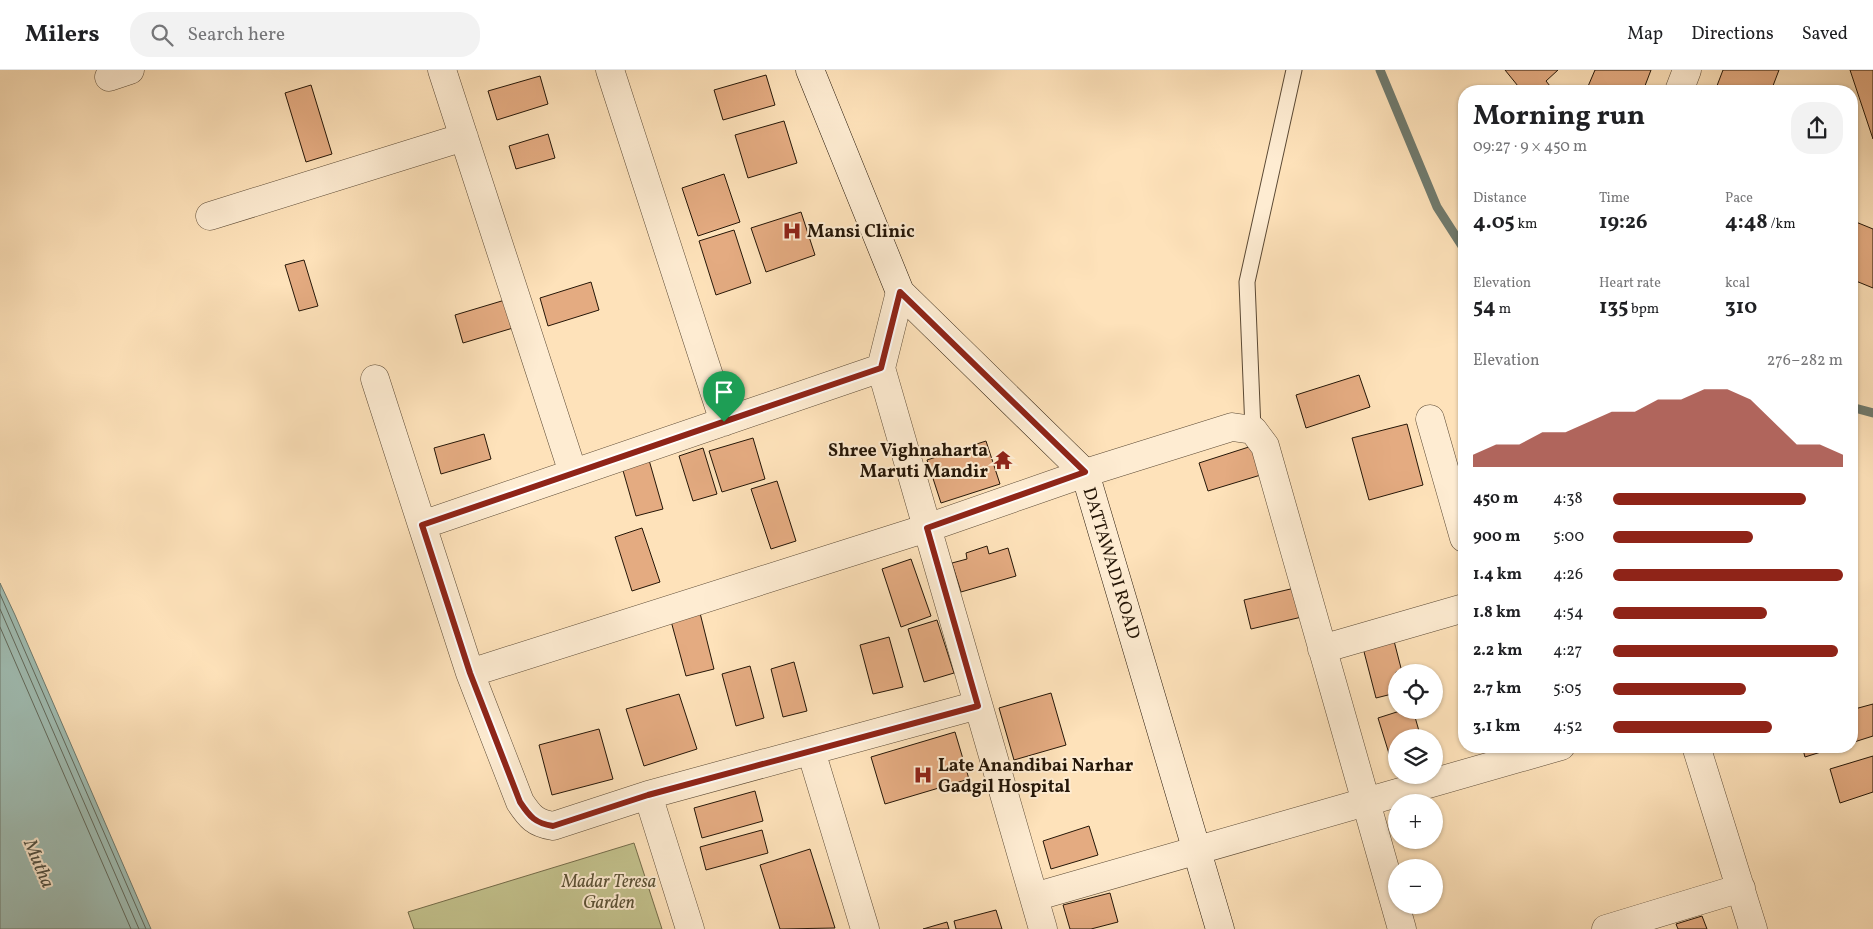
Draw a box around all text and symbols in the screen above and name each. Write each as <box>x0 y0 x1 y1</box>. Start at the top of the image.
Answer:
search box <box>130 12 480 57</box>
text: Milers <box>25 18 100 52</box>
icon: search <box>148 21 176 49</box>
text: Search here <box>188 22 285 48</box>
text: Map <box>1627 22 1663 47</box>
text: Directions <box>1691 22 1774 47</box>
text: Saved <box>1802 22 1848 47</box>
text: Morning run <box>1473 97 1645 136</box>
button: share <box>1791 102 1843 154</box>
text: 09:27 · 9 × 450 m <box>1473 136 1587 158</box>
text: Distance <box>1473 189 1527 208</box>
text: Time <box>1599 189 1630 208</box>
text: Pace <box>1725 189 1753 208</box>
text: 4.05 <box>1473 208 1515 237</box>
text: 19:26 <box>1599 208 1647 237</box>
text: 4:48 <box>1725 208 1768 237</box>
text: km <box>1515 215 1537 234</box>
text: /km <box>1768 215 1796 234</box>
hospital icon: Mansi Clinic <box>781 220 803 242</box>
place label: Mansi Clinic <box>807 220 915 245</box>
text: Elevation <box>1473 274 1531 293</box>
text: Heart rate <box>1599 274 1661 293</box>
text: kcal <box>1725 274 1750 293</box>
text: 54 <box>1473 293 1496 322</box>
text: 135 <box>1599 293 1628 322</box>
text: 310 <box>1725 293 1757 322</box>
text: m <box>1496 300 1511 319</box>
text: bpm <box>1628 300 1659 319</box>
text: Elevation <box>1473 350 1540 372</box>
text: 276–282 m <box>1767 350 1843 372</box>
pin <box>703 371 745 422</box>
icon: arrive <box>710 378 738 406</box>
place label: Shree Vighnaharta Maruti Mandir <box>828 439 988 485</box>
temple icon: Shree Vighnaharta Maruti Mandir <box>992 449 1014 471</box>
street label: DATTAWADI ROAD <box>1076 484 1146 642</box>
text: 450 m <box>1473 488 1519 510</box>
text: 4:38 <box>1553 488 1583 510</box>
text: 900 m <box>1473 526 1521 548</box>
text: 5:00 <box>1553 526 1584 548</box>
text: 1.4 km <box>1473 564 1522 586</box>
text: 4:26 <box>1553 564 1583 586</box>
text: 1.8 km <box>1473 602 1521 624</box>
text: 4:54 <box>1553 602 1584 624</box>
text: 2.2 km <box>1473 640 1523 662</box>
text: 4:27 <box>1553 640 1582 662</box>
map controls <box>1388 664 1443 914</box>
button: locate <box>1388 664 1443 719</box>
text: 2.7 km <box>1473 678 1521 700</box>
text: 5:05 <box>1553 678 1582 700</box>
text: 3.1 km <box>1473 716 1521 738</box>
text: 4:52 <box>1553 716 1583 738</box>
button: layers <box>1388 729 1443 784</box>
place label: Late Anandibai Narhar Gadgil Hospital <box>938 754 1134 800</box>
hospital icon: Late Anandibai Narhar Gadgil Hospital <box>912 764 934 786</box>
button: + <box>1388 794 1443 849</box>
water label: Mutha <box>16 834 60 892</box>
button: − <box>1388 859 1443 914</box>
park label: Madar Teresa Garden <box>561 870 656 916</box>

